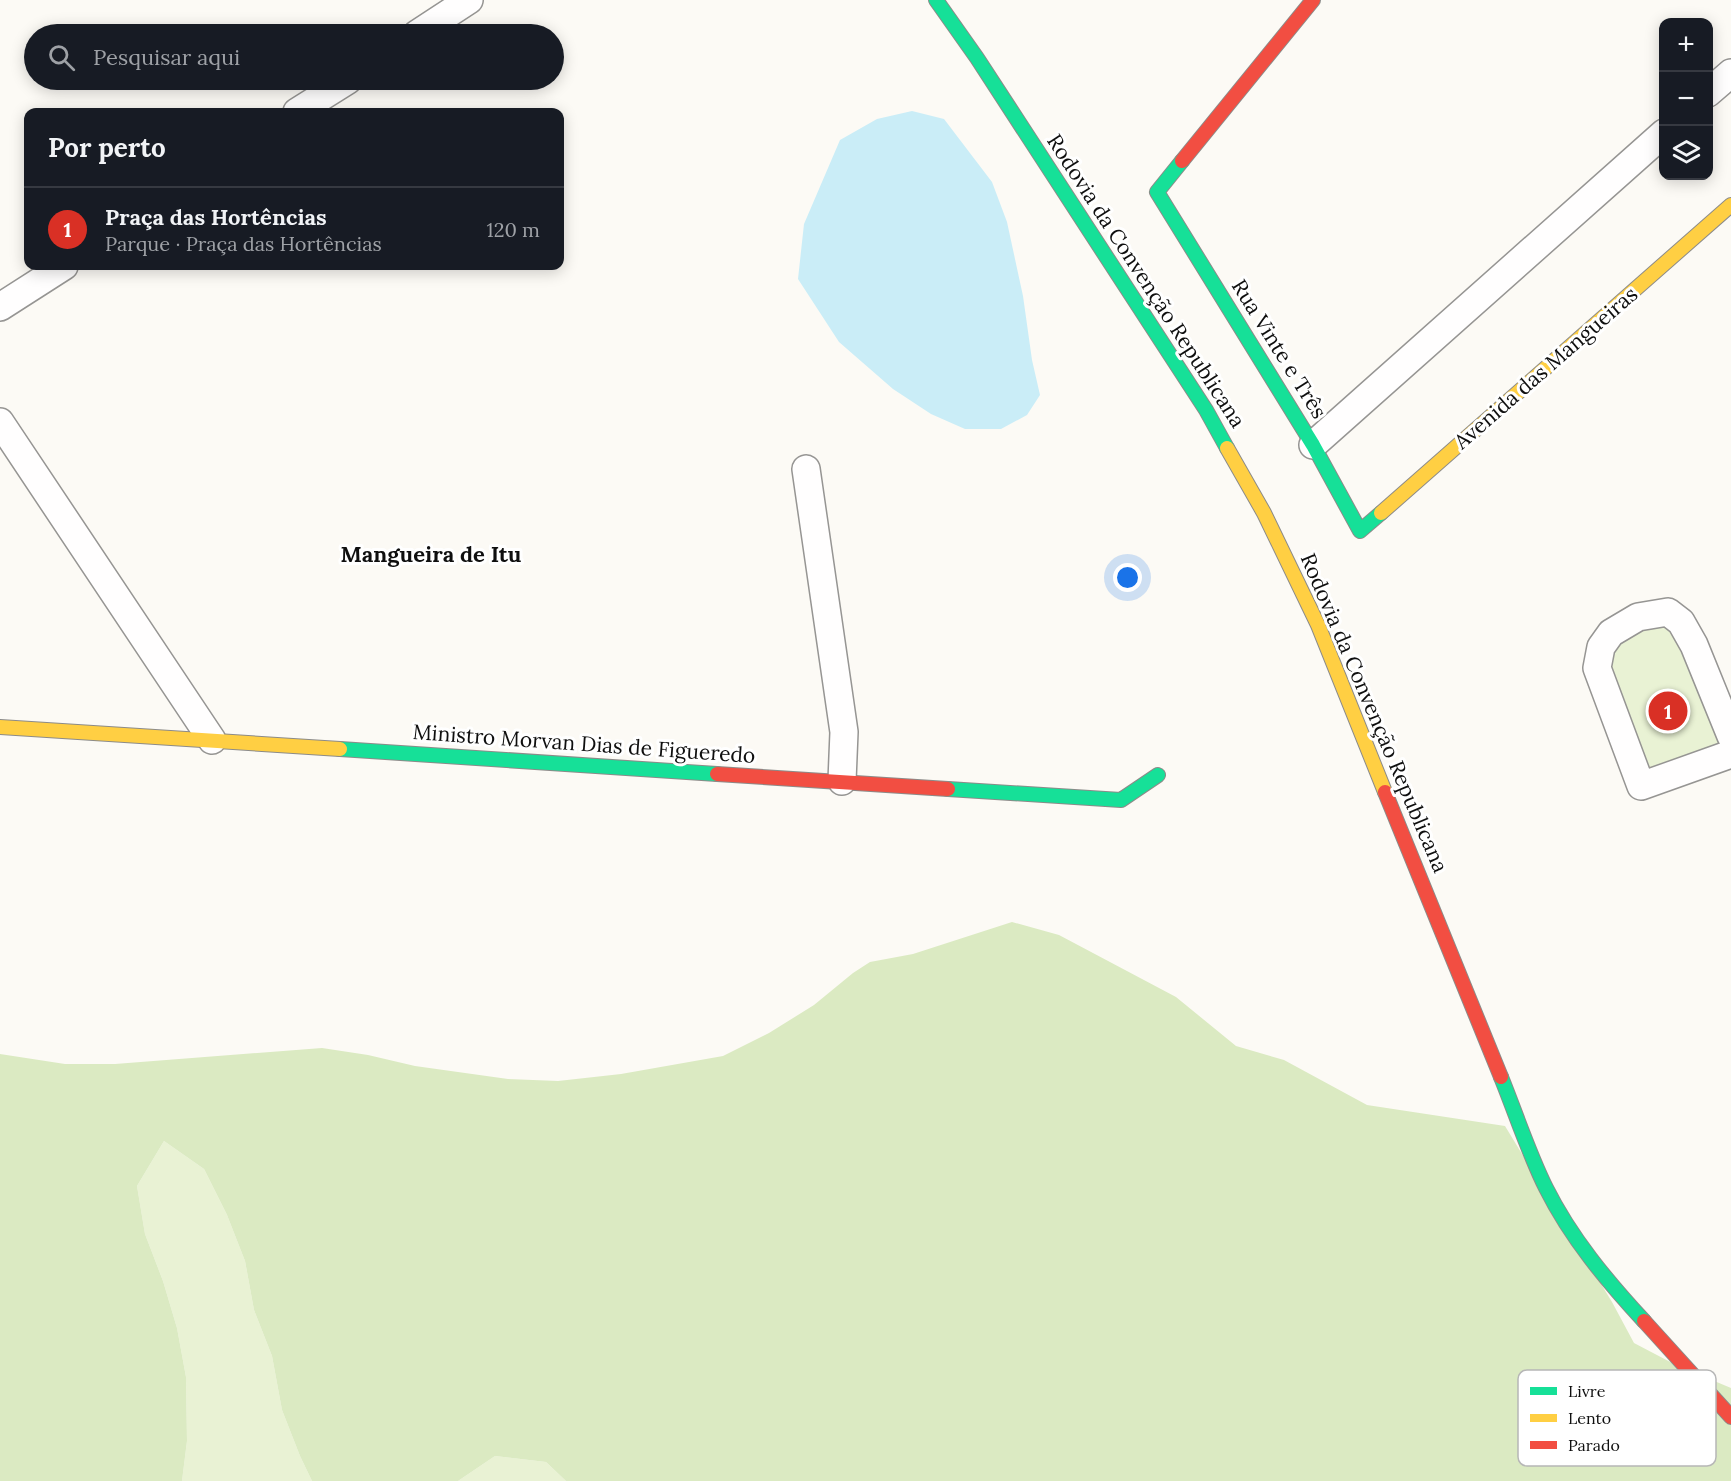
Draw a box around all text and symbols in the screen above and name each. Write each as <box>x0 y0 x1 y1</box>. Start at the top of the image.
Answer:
map controls <box>1659 18 1713 180</box>
button: + <box>1659 18 1713 72</box>
search box <box>24 24 564 90</box>
icon: search <box>45 41 78 74</box>
text: Pesquisar aqui <box>93 43 240 71</box>
button: − <box>1659 72 1713 126</box>
button: layers <box>1659 126 1713 180</box>
street label: Rodovia da Convenção Republicana <box>1041 129 1252 433</box>
text: Por perto <box>48 131 166 164</box>
text: Praça das Hortências <box>105 203 327 231</box>
text: 1 <box>63 217 72 242</box>
text: 120 m <box>486 217 540 242</box>
text: Parque · Praça das Hortências <box>105 231 382 256</box>
street label: Rua Vinte e Três <box>1226 274 1333 423</box>
street label: Avenida das Mangueiras <box>1448 280 1643 455</box>
district label: Mangueira de Itu <box>341 540 522 568</box>
street label: Rodovia da Convenção Republicana <box>1295 549 1454 877</box>
your location <box>1113 563 1142 592</box>
pin: 1 <box>1648 688 1688 734</box>
street label: Ministro Morvan Dias de Figueredo <box>412 718 756 769</box>
legend <box>1518 1370 1716 1466</box>
text: Livre <box>1568 1381 1606 1401</box>
text: Lento <box>1568 1408 1611 1428</box>
text: Parado <box>1568 1435 1620 1455</box>

